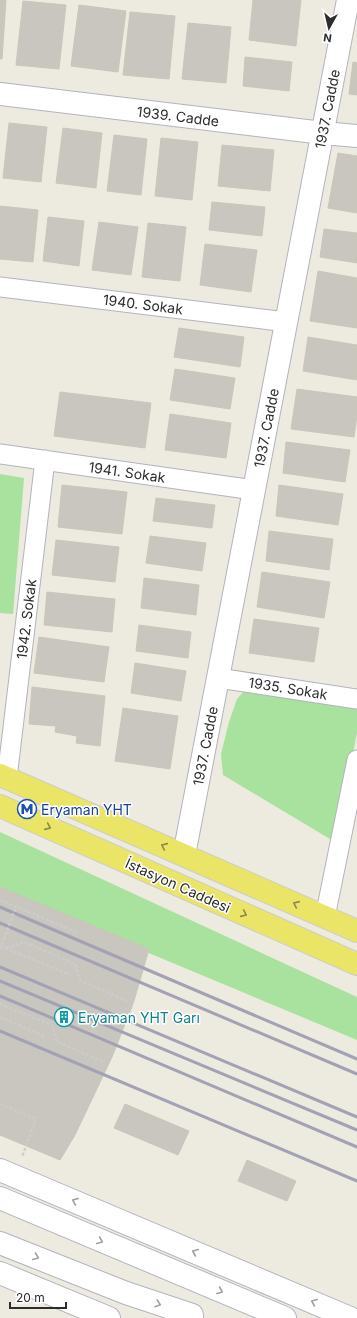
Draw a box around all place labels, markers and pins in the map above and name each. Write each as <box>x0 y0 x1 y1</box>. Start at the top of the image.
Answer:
metro station icon: Eryaman YHT <box>16 798 38 820</box>
place label: Eryaman YHT <box>41 801 132 818</box>
building icon: Eryaman YHT Garı <box>53 1006 75 1028</box>
place label: Eryaman YHT Garı <box>78 1009 200 1026</box>

